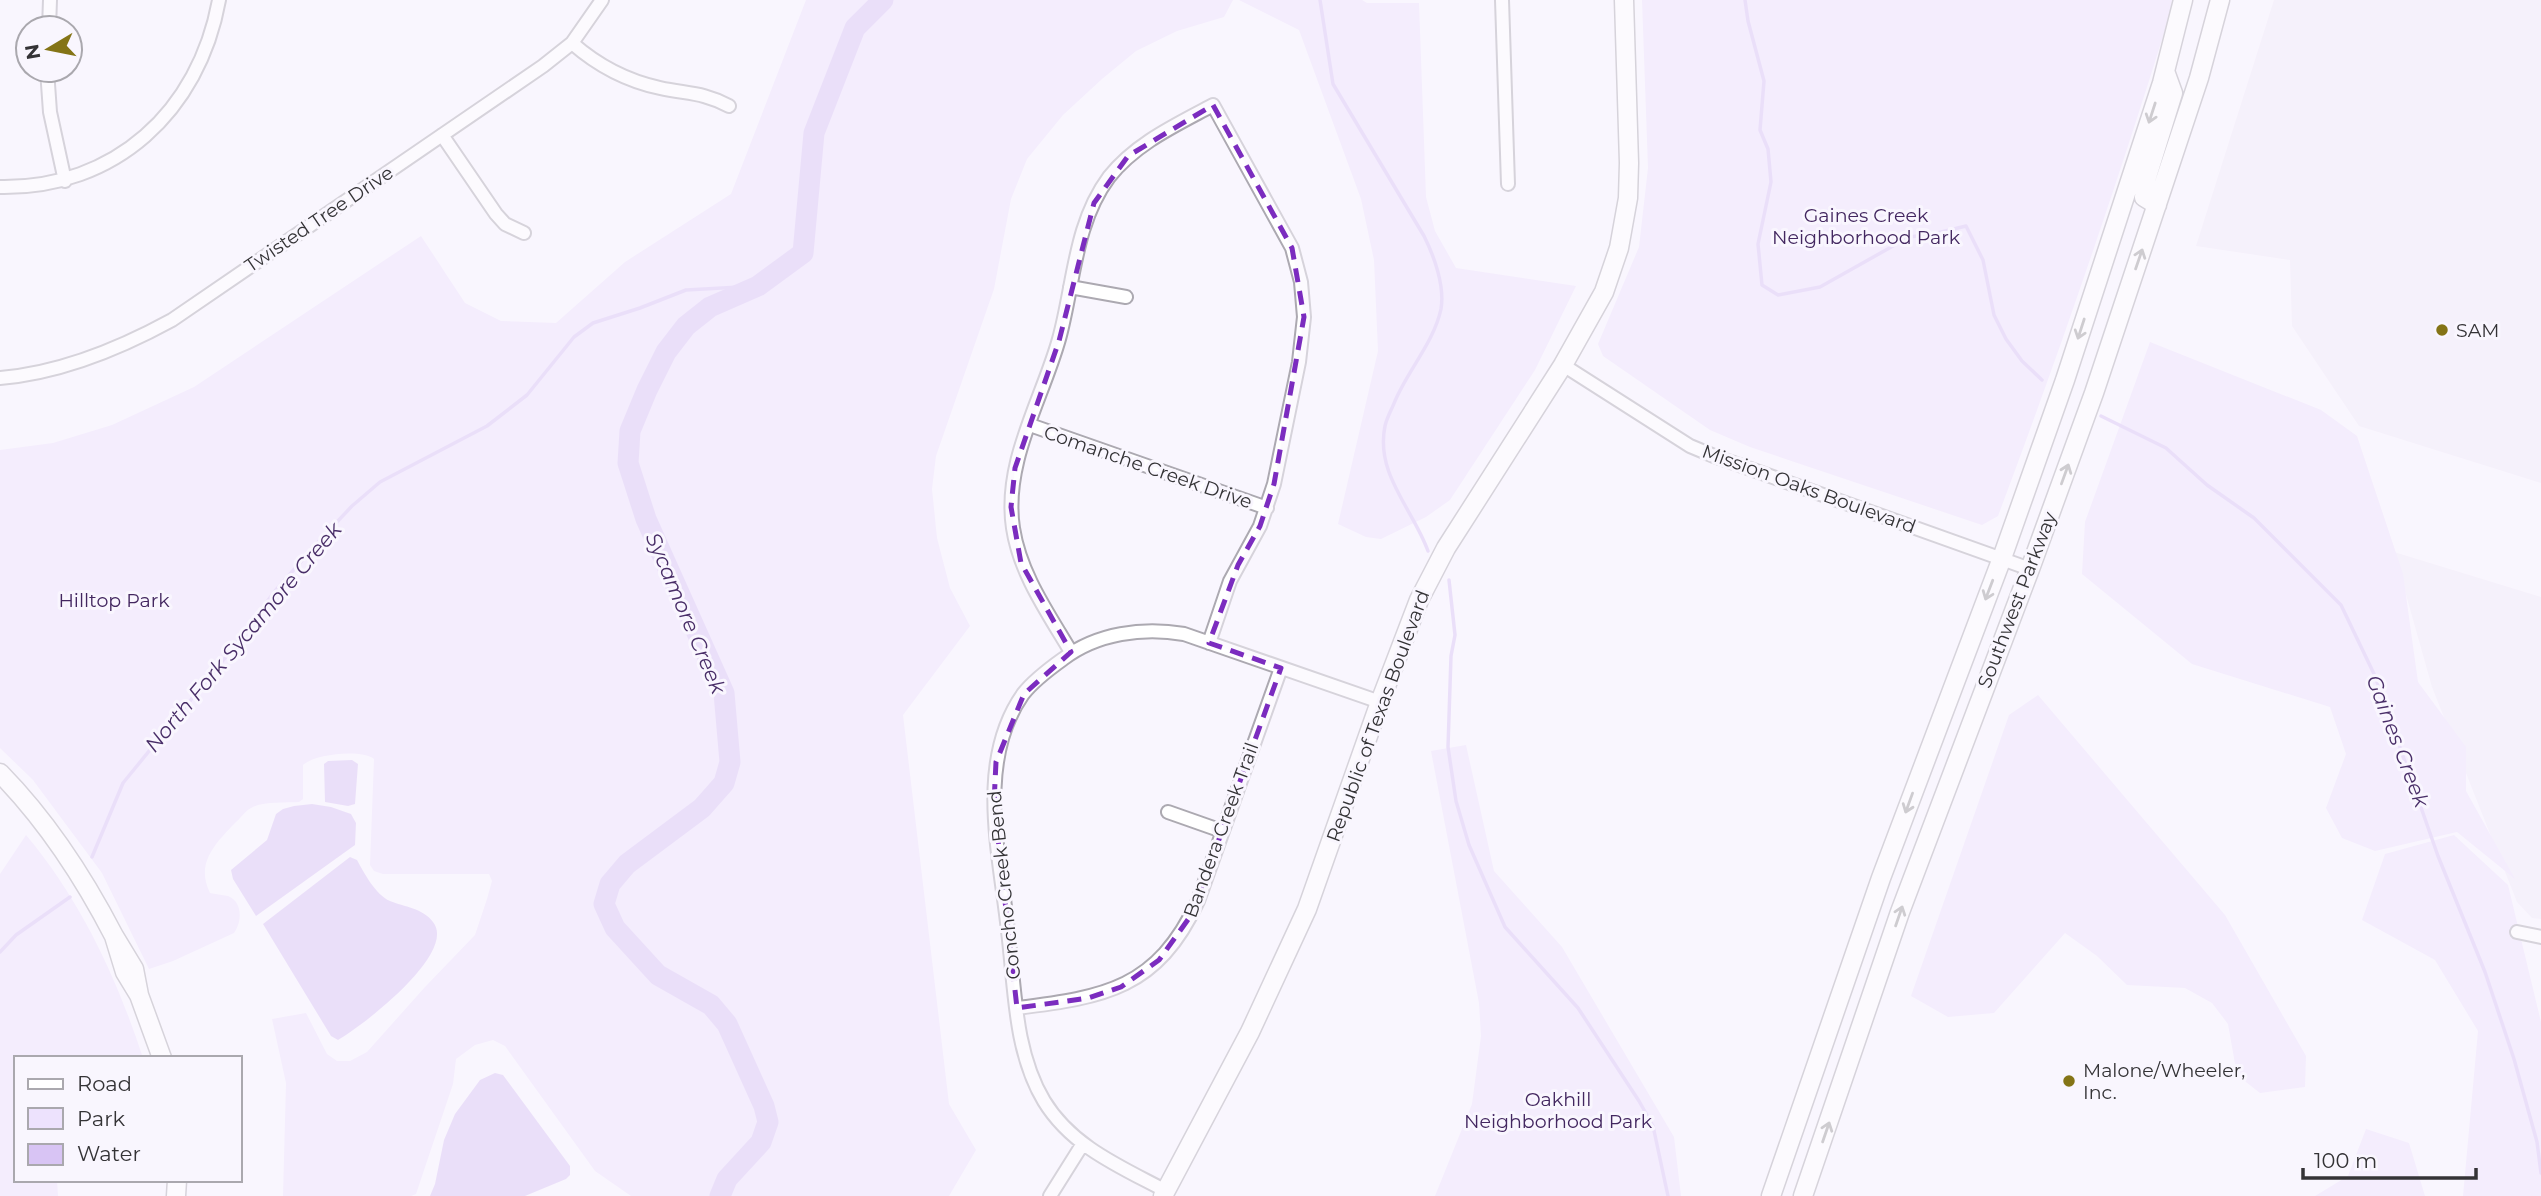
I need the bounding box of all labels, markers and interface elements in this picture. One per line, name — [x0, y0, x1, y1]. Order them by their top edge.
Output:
north arrow — [14, 14, 84, 84]
text: N — [20, 42, 45, 61]
one-way arrow — [2145, 102, 2158, 124]
street label: Twisted Tree Drive — [241, 161, 397, 277]
park label: Gaines Creek Neighborhood Park — [1772, 204, 1961, 249]
one-way arrow — [2134, 248, 2146, 270]
one-way arrow — [2074, 318, 2086, 340]
place label: SAM — [2456, 319, 2499, 342]
marker: SAM — [2434, 322, 2450, 338]
street label: Comanche Creek Drive — [1041, 420, 1255, 514]
street label: Mission Oaks Boulevard — [1699, 440, 1919, 538]
one-way arrow — [2059, 463, 2072, 485]
street label: Southwest Parkway — [1973, 508, 2061, 691]
water label: North Fork Sycamore Creek — [139, 516, 347, 757]
water label: Sycamore Creek — [641, 529, 732, 699]
one-way arrow — [1982, 579, 1995, 601]
street label: Republic of Texas Boulevard — [1322, 587, 1434, 845]
park label: Hilltop Park — [58, 589, 170, 612]
water label: Gaines Creek — [2361, 671, 2435, 812]
street label: Bandera Creek Trail — [1179, 739, 1263, 921]
street label: Concho Creek Bend — [983, 789, 1025, 981]
one-way arrow — [1902, 791, 1914, 813]
one-way arrow — [1894, 906, 1906, 928]
legend — [14, 1056, 242, 1182]
place label: Malone/Wheeler, Inc. — [2083, 1059, 2245, 1104]
text: Road — [77, 1071, 132, 1096]
marker: Malone/Wheeler, Inc. — [2061, 1073, 2077, 1089]
park label: Oakhill Neighborhood Park — [1464, 1088, 1653, 1133]
text: Park — [77, 1106, 125, 1131]
one-way arrow — [1821, 1121, 1833, 1143]
scale bar — [2303, 1136, 2476, 1180]
text: Water — [77, 1141, 141, 1166]
text: 100 m — [2314, 1148, 2377, 1173]

